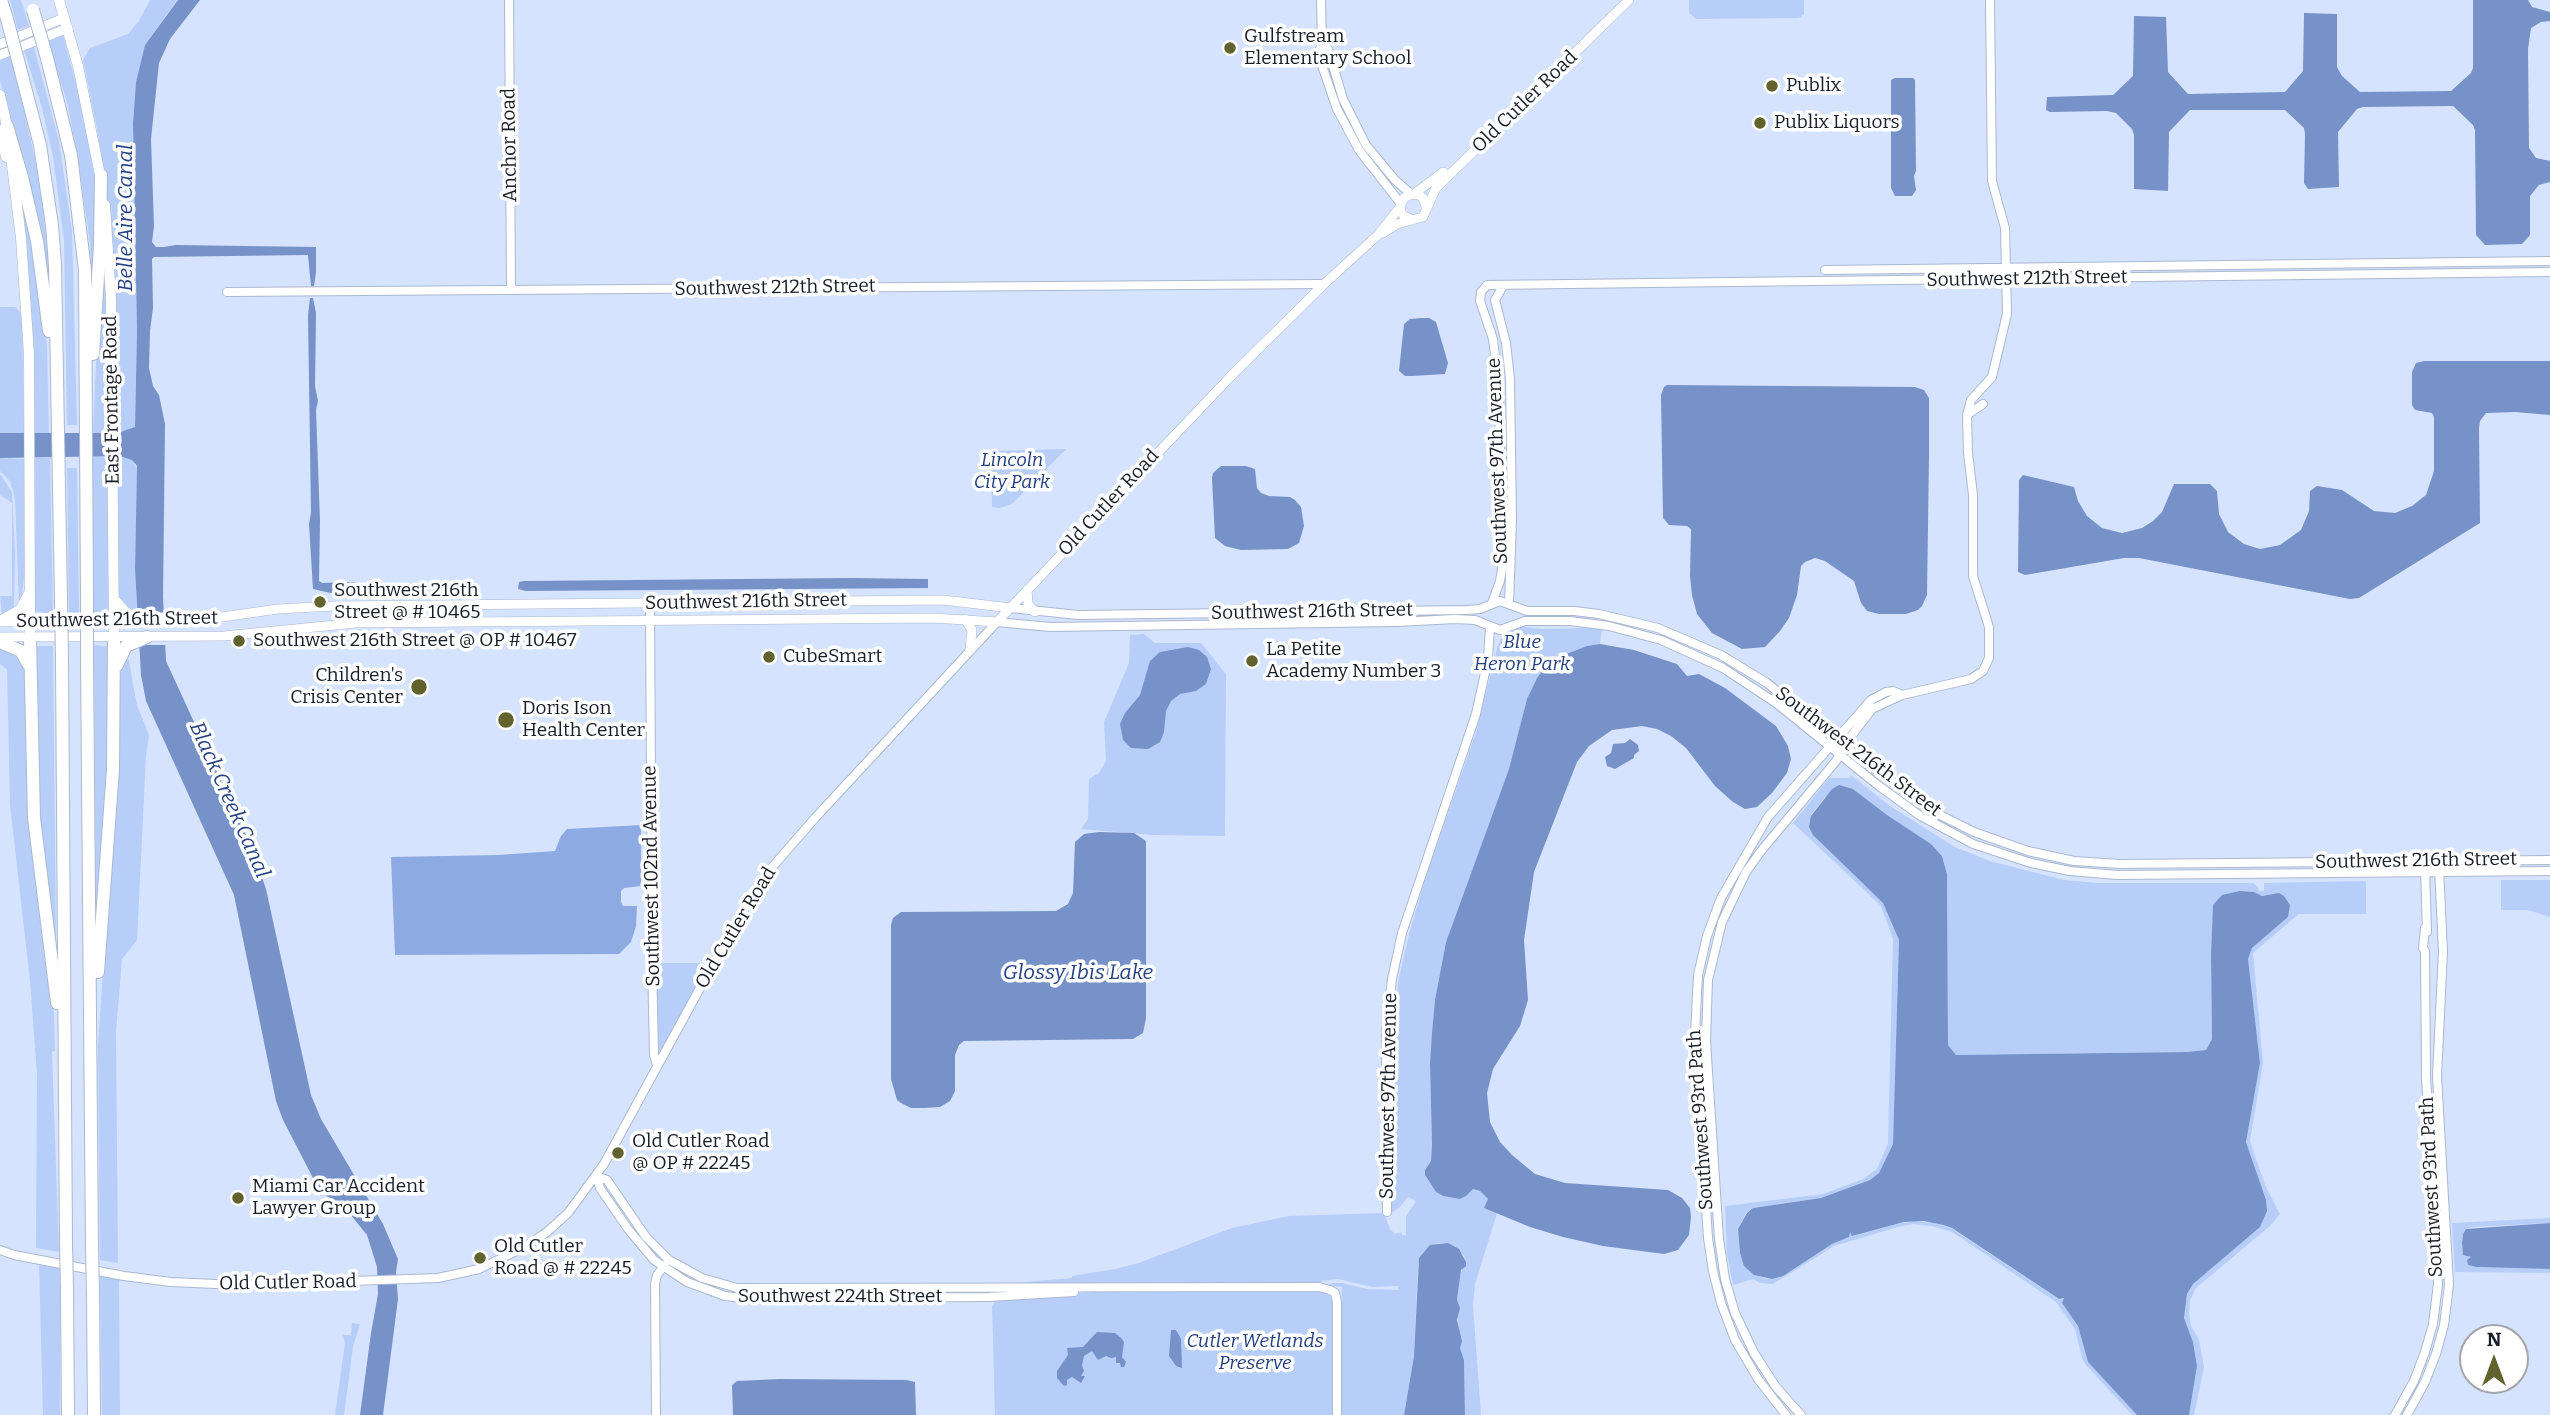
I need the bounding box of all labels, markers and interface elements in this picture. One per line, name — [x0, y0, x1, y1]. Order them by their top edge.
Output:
place label: Gulfstream Elementary School — [1244, 26, 1411, 70]
marker: Gulfstream Elementary School — [1222, 40, 1238, 56]
street label: Old Cutler Road — [1468, 46, 1582, 158]
place label: Publix — [1786, 75, 1841, 97]
marker: Publix — [1764, 78, 1780, 94]
street label: Anchor Road — [498, 88, 522, 202]
place label: Publix Liquors — [1774, 112, 1900, 134]
marker: Publix Liquors — [1752, 115, 1768, 131]
water label: Belle Aire Canal — [113, 144, 139, 292]
street label: Southwest 212th Street — [1926, 266, 2128, 292]
street label: Southwest 212th Street — [674, 275, 876, 301]
street label: East Frontage Road — [99, 315, 125, 485]
street label: Southwest 97th Avenue — [1483, 357, 1513, 565]
street label: Old Cutler Road — [1054, 445, 1164, 561]
park label: Lincoln City Park — [974, 450, 1050, 494]
place label: Southwest 216th Street @ # 10465 — [334, 580, 480, 624]
street label: Southwest 216th Street — [645, 589, 847, 615]
marker: Southwest 216th Street @ # 10465 — [312, 594, 328, 610]
street label: Southwest 216th Street — [1211, 599, 1413, 625]
street label: Southwest 216th Street — [16, 607, 218, 633]
place label: Southwest 216th Street @ OP # 10467 — [253, 630, 576, 652]
park label: Blue Heron Park — [1474, 632, 1570, 676]
marker: Southwest 216th Street @ OP # 10467 — [231, 633, 247, 649]
place label: La Petite Academy Number 3 — [1266, 639, 1441, 683]
place label: CubeSmart — [783, 646, 882, 668]
marker: CubeSmart — [761, 649, 777, 665]
marker: La Petite Academy Number 3 — [1244, 653, 1260, 669]
place label: Children's Crisis Center — [290, 665, 403, 709]
marker: Children's Crisis Center — [409, 677, 429, 697]
street label: Southwest 216th Street — [1770, 682, 1946, 822]
place label: Doris Ison Health Center — [522, 698, 645, 742]
marker: Doris Ison Health Center — [496, 710, 516, 730]
water label: Black Creek Canal — [183, 718, 275, 882]
street label: Southwest 102nd Avenue — [639, 765, 665, 987]
street label: Southwest 216th Street — [2315, 848, 2517, 874]
street label: Old Cutler Road — [691, 863, 781, 993]
water label: Glossy Ibis Lake — [1003, 960, 1153, 986]
street label: Southwest 97th Avenue — [1376, 993, 1402, 1199]
street label: Southwest 93rd Path — [1683, 1029, 1719, 1211]
street label: Southwest 93rd Path — [2416, 1096, 2448, 1278]
place label: Old Cutler Road @ OP # 22245 — [632, 1131, 769, 1175]
marker: Old Cutler Road @ OP # 22245 — [610, 1145, 626, 1161]
place label: Miami Car Accident Lawyer Group — [252, 1176, 425, 1220]
marker: Miami Car Accident Lawyer Group — [230, 1190, 246, 1206]
place label: Old Cutler Road @ # 22245 — [494, 1236, 632, 1280]
marker: Old Cutler Road @ # 22245 — [472, 1250, 488, 1266]
street label: Old Cutler Road — [219, 1270, 357, 1296]
street label: Southwest 224th Street — [738, 1286, 942, 1308]
north arrow — [2459, 1324, 2529, 1394]
text: N — [2487, 1328, 2501, 1351]
park label: Cutler Wetlands Preserve — [1186, 1331, 1324, 1375]

